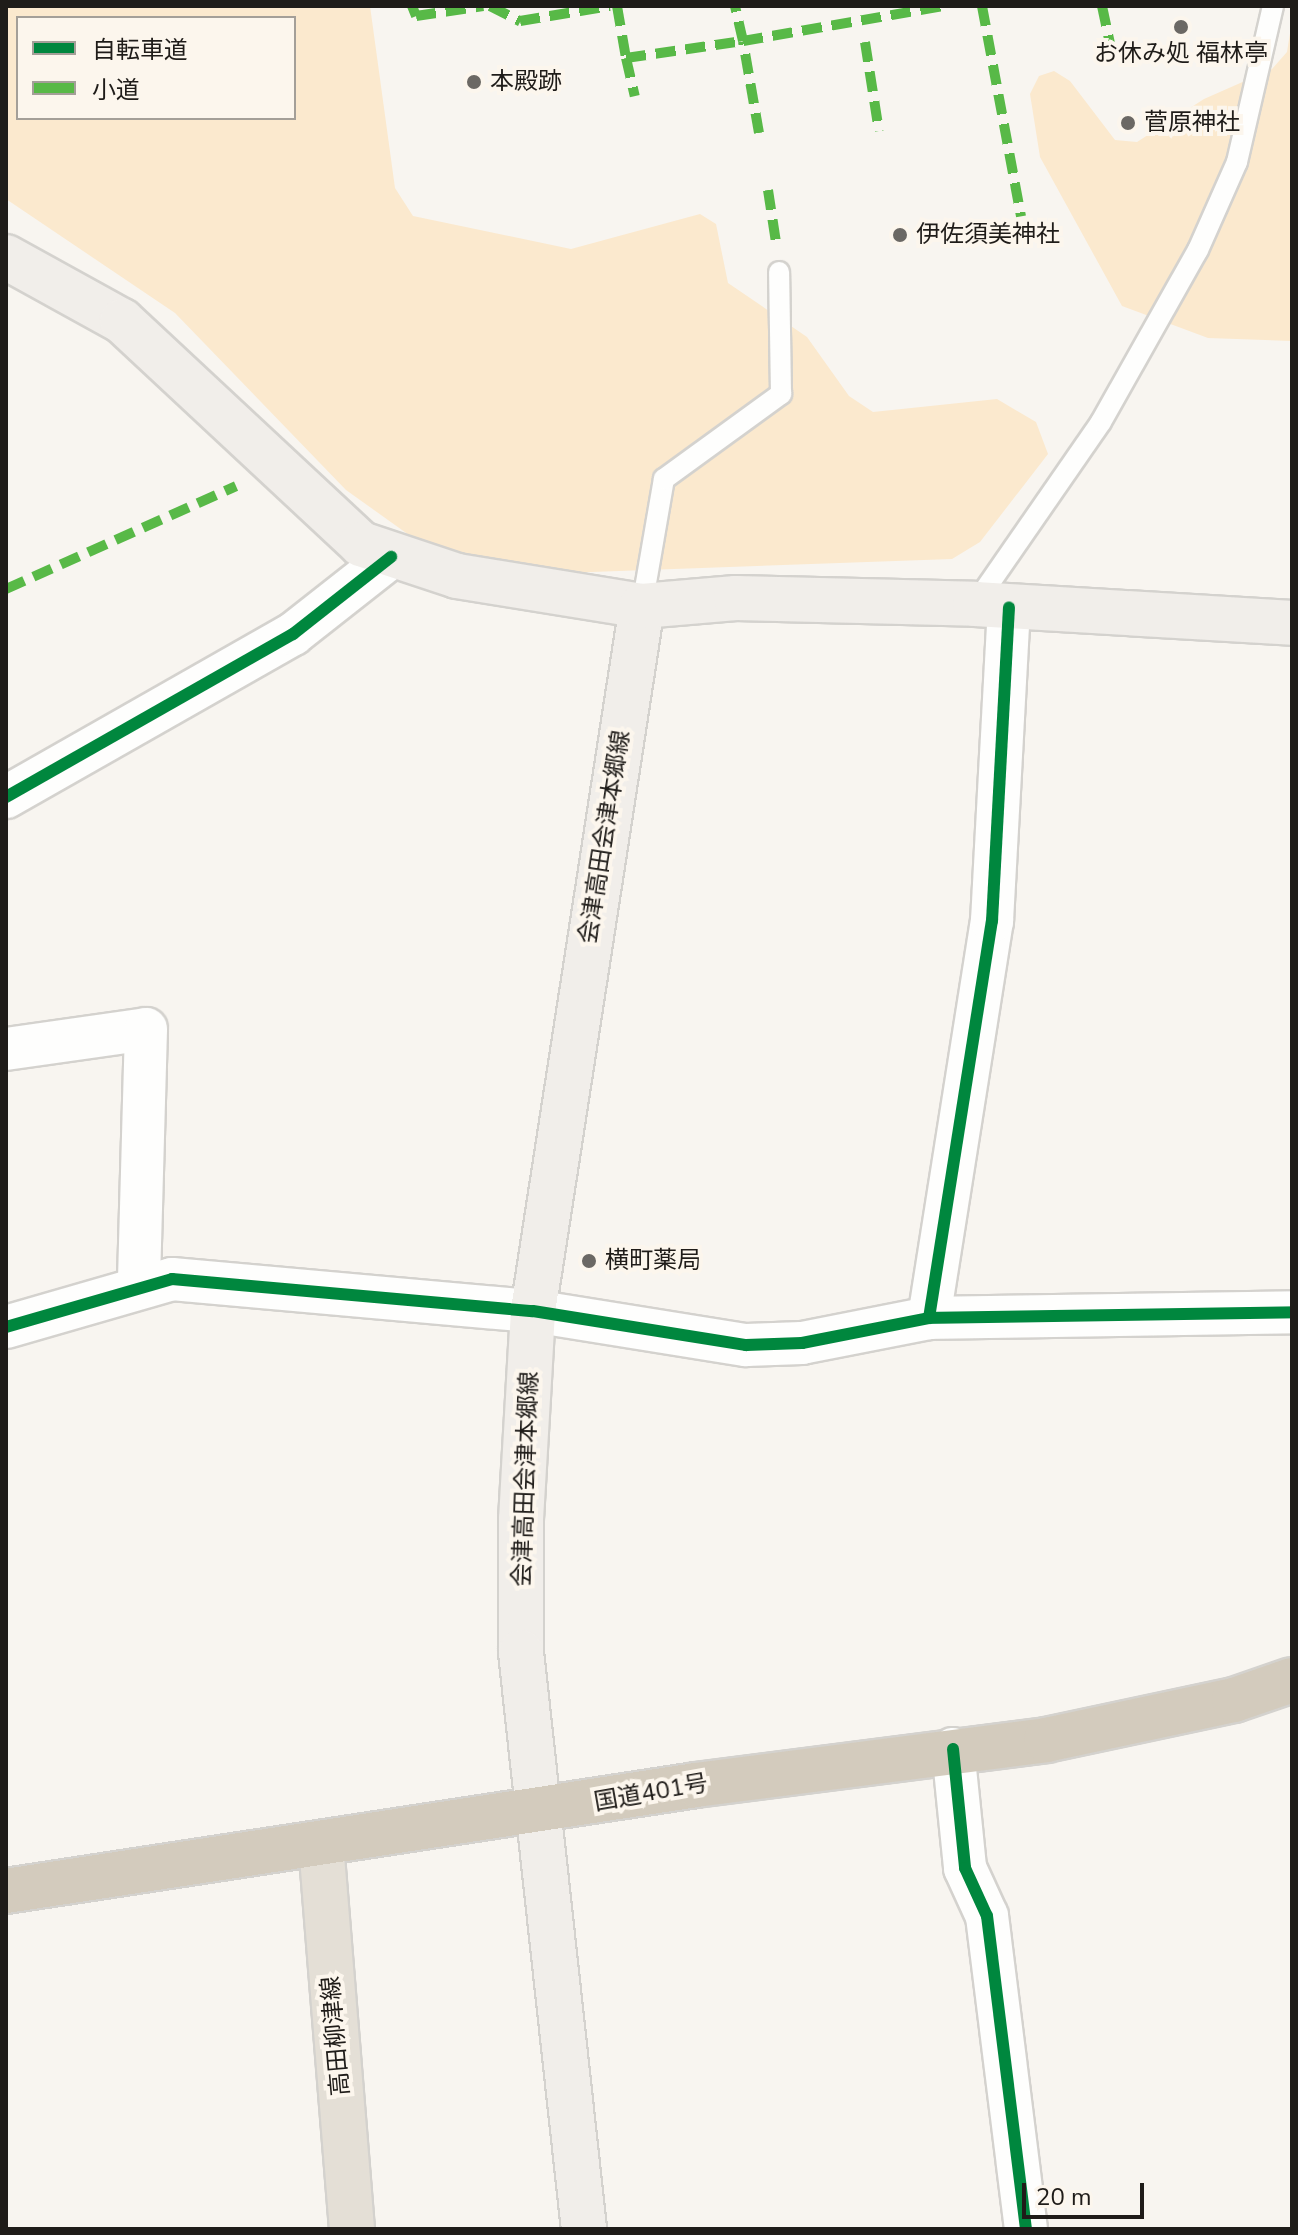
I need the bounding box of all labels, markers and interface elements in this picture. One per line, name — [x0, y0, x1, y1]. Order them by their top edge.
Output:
legend — [16, 16, 296, 120]
marker: お休み処 福林亭 — [1172, 18, 1190, 36]
text: 自転車道 — [92, 34, 188, 66]
place label: お休み処 福林亭 — [1094, 40, 1268, 68]
place label: 本殿跡 — [490, 68, 562, 96]
marker: 本殿跡 — [465, 73, 483, 91]
text: 小道 — [92, 74, 140, 106]
place label: 菅原神社 — [1144, 109, 1240, 137]
marker: 菅原神社 — [1119, 114, 1137, 132]
place label: 伊佐須美神社 — [916, 221, 1060, 249]
marker: 伊佐須美神社 — [891, 226, 909, 244]
street label: 会津高田会津本郷線 — [574, 728, 636, 946]
place label: 横町薬局 — [605, 1247, 701, 1275]
marker: 横町薬局 — [580, 1252, 598, 1270]
street label: 会津高田会津本郷線 — [508, 1371, 544, 1587]
street label: 国道401号 — [592, 1769, 710, 1817]
street label: 高田柳津線 — [316, 1975, 356, 2097]
scale bar — [1026, 2167, 1148, 2217]
text: 20 m — [1036, 2181, 1092, 2213]

